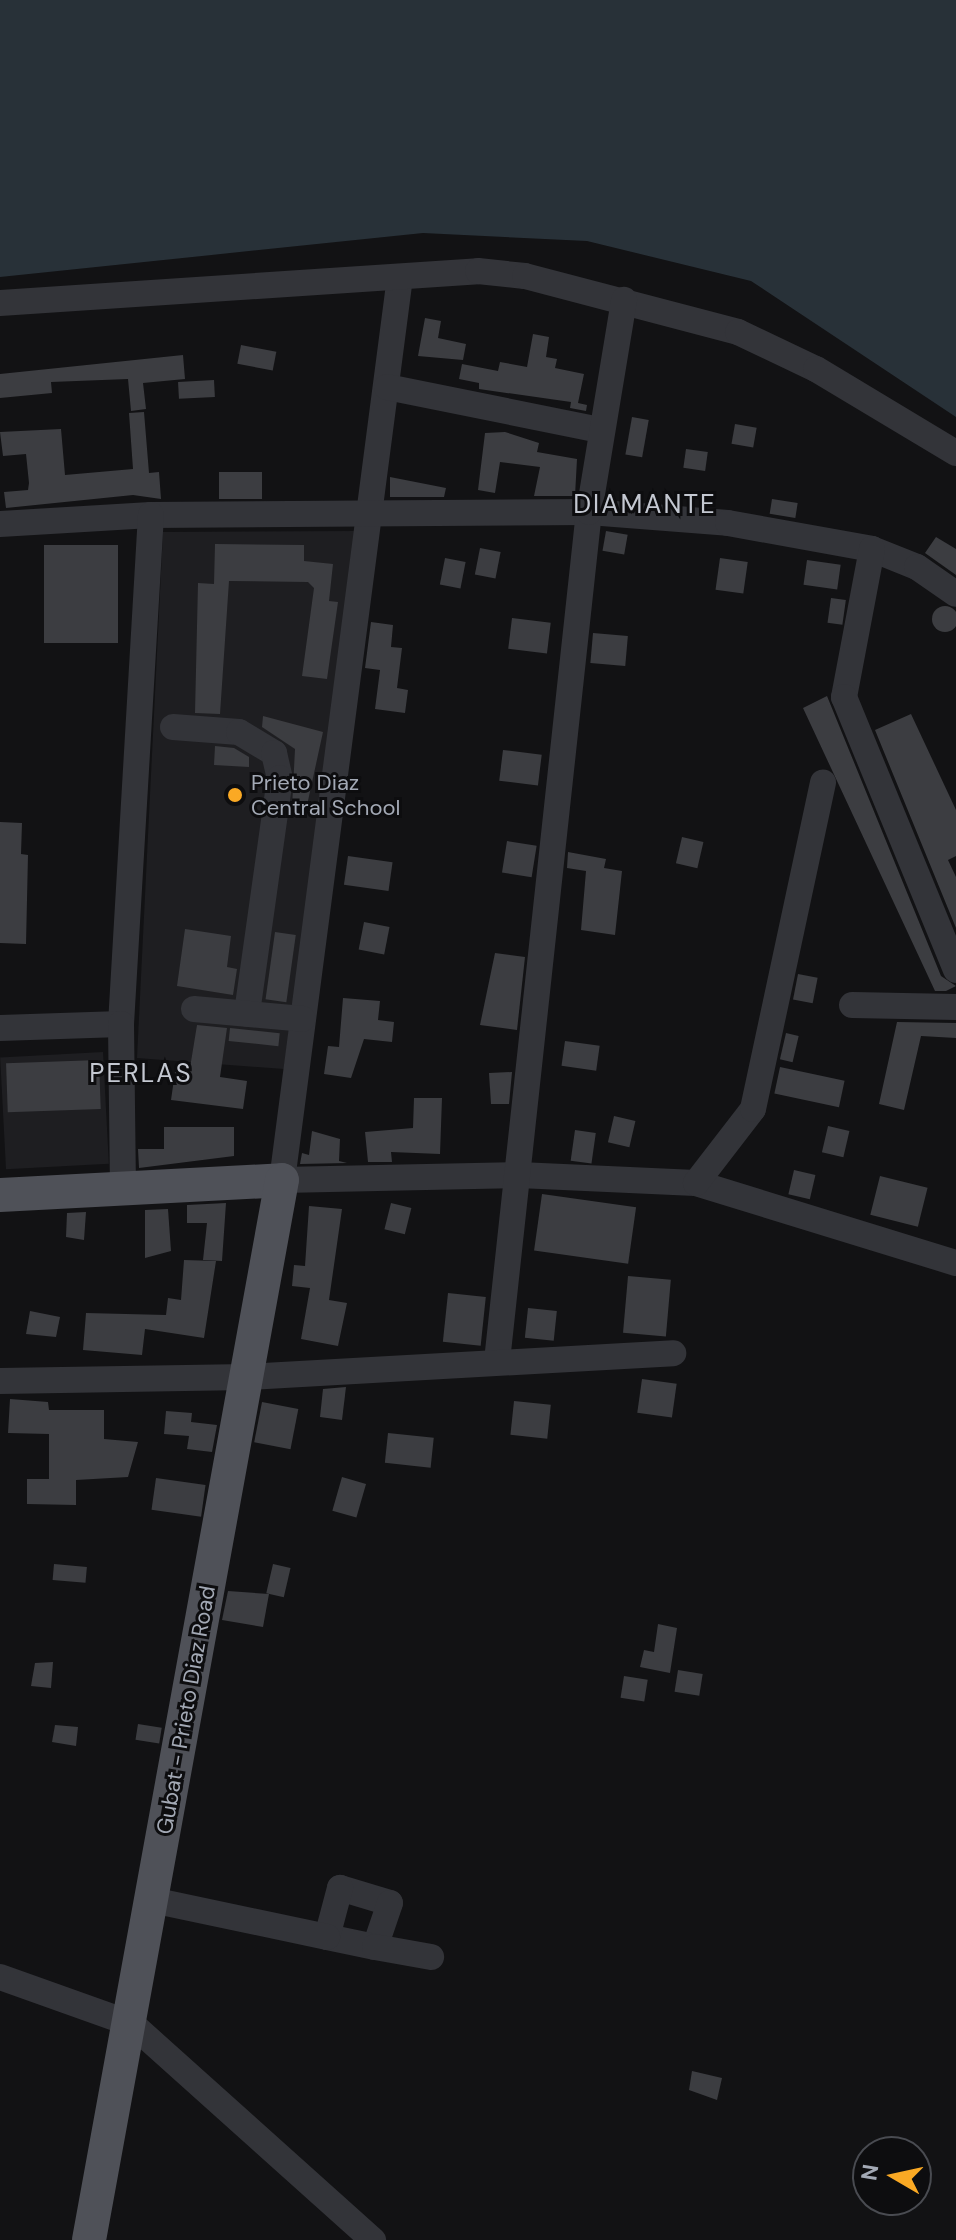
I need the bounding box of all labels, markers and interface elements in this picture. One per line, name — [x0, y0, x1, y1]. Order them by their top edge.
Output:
district label: DIAMANTE — [573, 489, 717, 521]
place label: Prieto Diaz Central School — [251, 769, 400, 820]
marker: Prieto Diaz Central School — [226, 786, 244, 804]
district label: PERLAS — [89, 1058, 193, 1090]
street label: Gubat - Prieto Diaz Road — [151, 1584, 221, 1836]
north arrow — [852, 2136, 932, 2216]
text: N — [854, 2162, 885, 2183]

